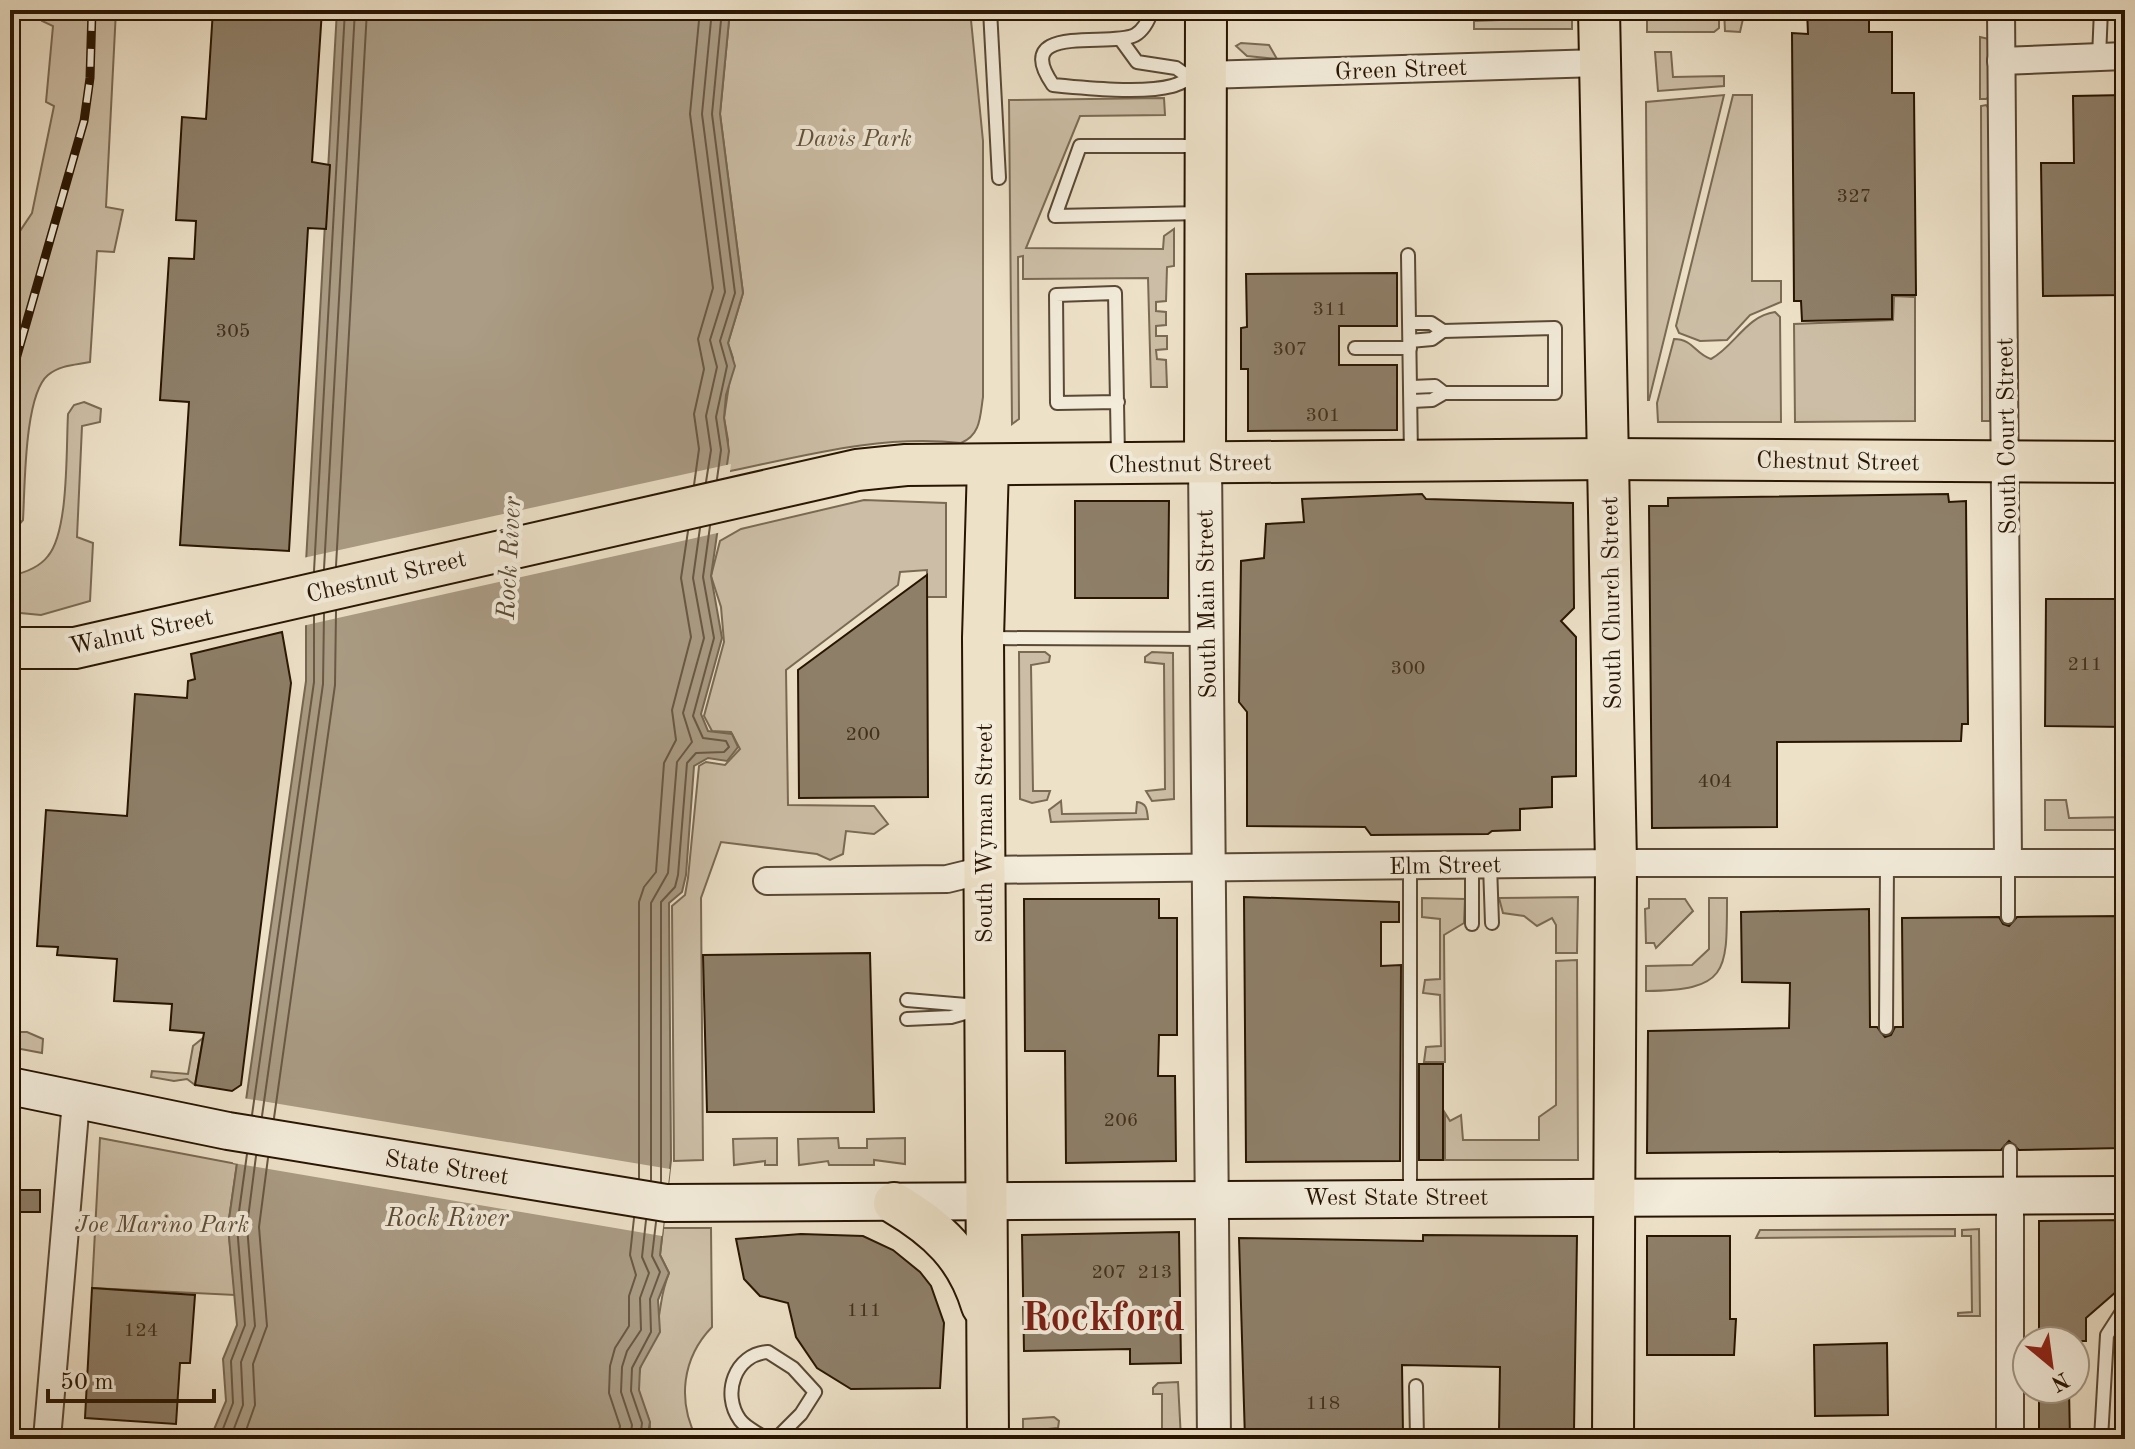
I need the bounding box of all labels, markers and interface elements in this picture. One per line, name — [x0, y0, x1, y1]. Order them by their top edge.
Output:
street label: Green Street — [1334, 57, 1468, 85]
park label: Davis Park — [795, 128, 912, 152]
house number: 327 — [1837, 187, 1871, 207]
house number: 311 — [1313, 300, 1347, 320]
house number: 305 — [216, 322, 250, 342]
street label: South Court Street — [1994, 337, 2022, 535]
house number: 307 — [1273, 340, 1307, 360]
house number: 301 — [1306, 406, 1340, 426]
street label: Chestnut Street — [1756, 450, 1920, 476]
street label: Chestnut Street — [1108, 452, 1272, 478]
water label: Rock River — [494, 495, 526, 621]
street label: South Church Street — [1599, 496, 1627, 710]
street label: South Main Street — [1194, 509, 1222, 699]
street label: Chestnut Street — [304, 548, 469, 608]
street label: Walnut Street — [67, 606, 216, 660]
house number: 211 — [2068, 655, 2102, 675]
house number: 300 — [1391, 659, 1425, 679]
street label: South Wyman Street — [974, 723, 998, 943]
house number: 200 — [846, 725, 880, 745]
house number: 404 — [1698, 772, 1732, 792]
street label: Elm Street — [1389, 854, 1501, 880]
house number: 206 — [1104, 1111, 1138, 1131]
street label: State Street — [383, 1147, 510, 1191]
street label: West State Street — [1304, 1187, 1488, 1211]
water label: Rock River — [384, 1206, 509, 1232]
park label: Joe Marino Park — [75, 1214, 249, 1238]
house number: 207 — [1092, 1263, 1126, 1283]
house number: 213 — [1138, 1263, 1172, 1283]
district label: Rockford — [1021, 1300, 1185, 1340]
house number: 111 — [847, 1301, 881, 1321]
house number: 124 — [124, 1321, 158, 1341]
north arrow — [2011, 1325, 2091, 1405]
scale bar — [48, 1353, 214, 1403]
text: N — [2047, 1367, 2072, 1395]
text: 50 m — [60, 1371, 114, 1395]
house number: 118 — [1306, 1394, 1340, 1414]

